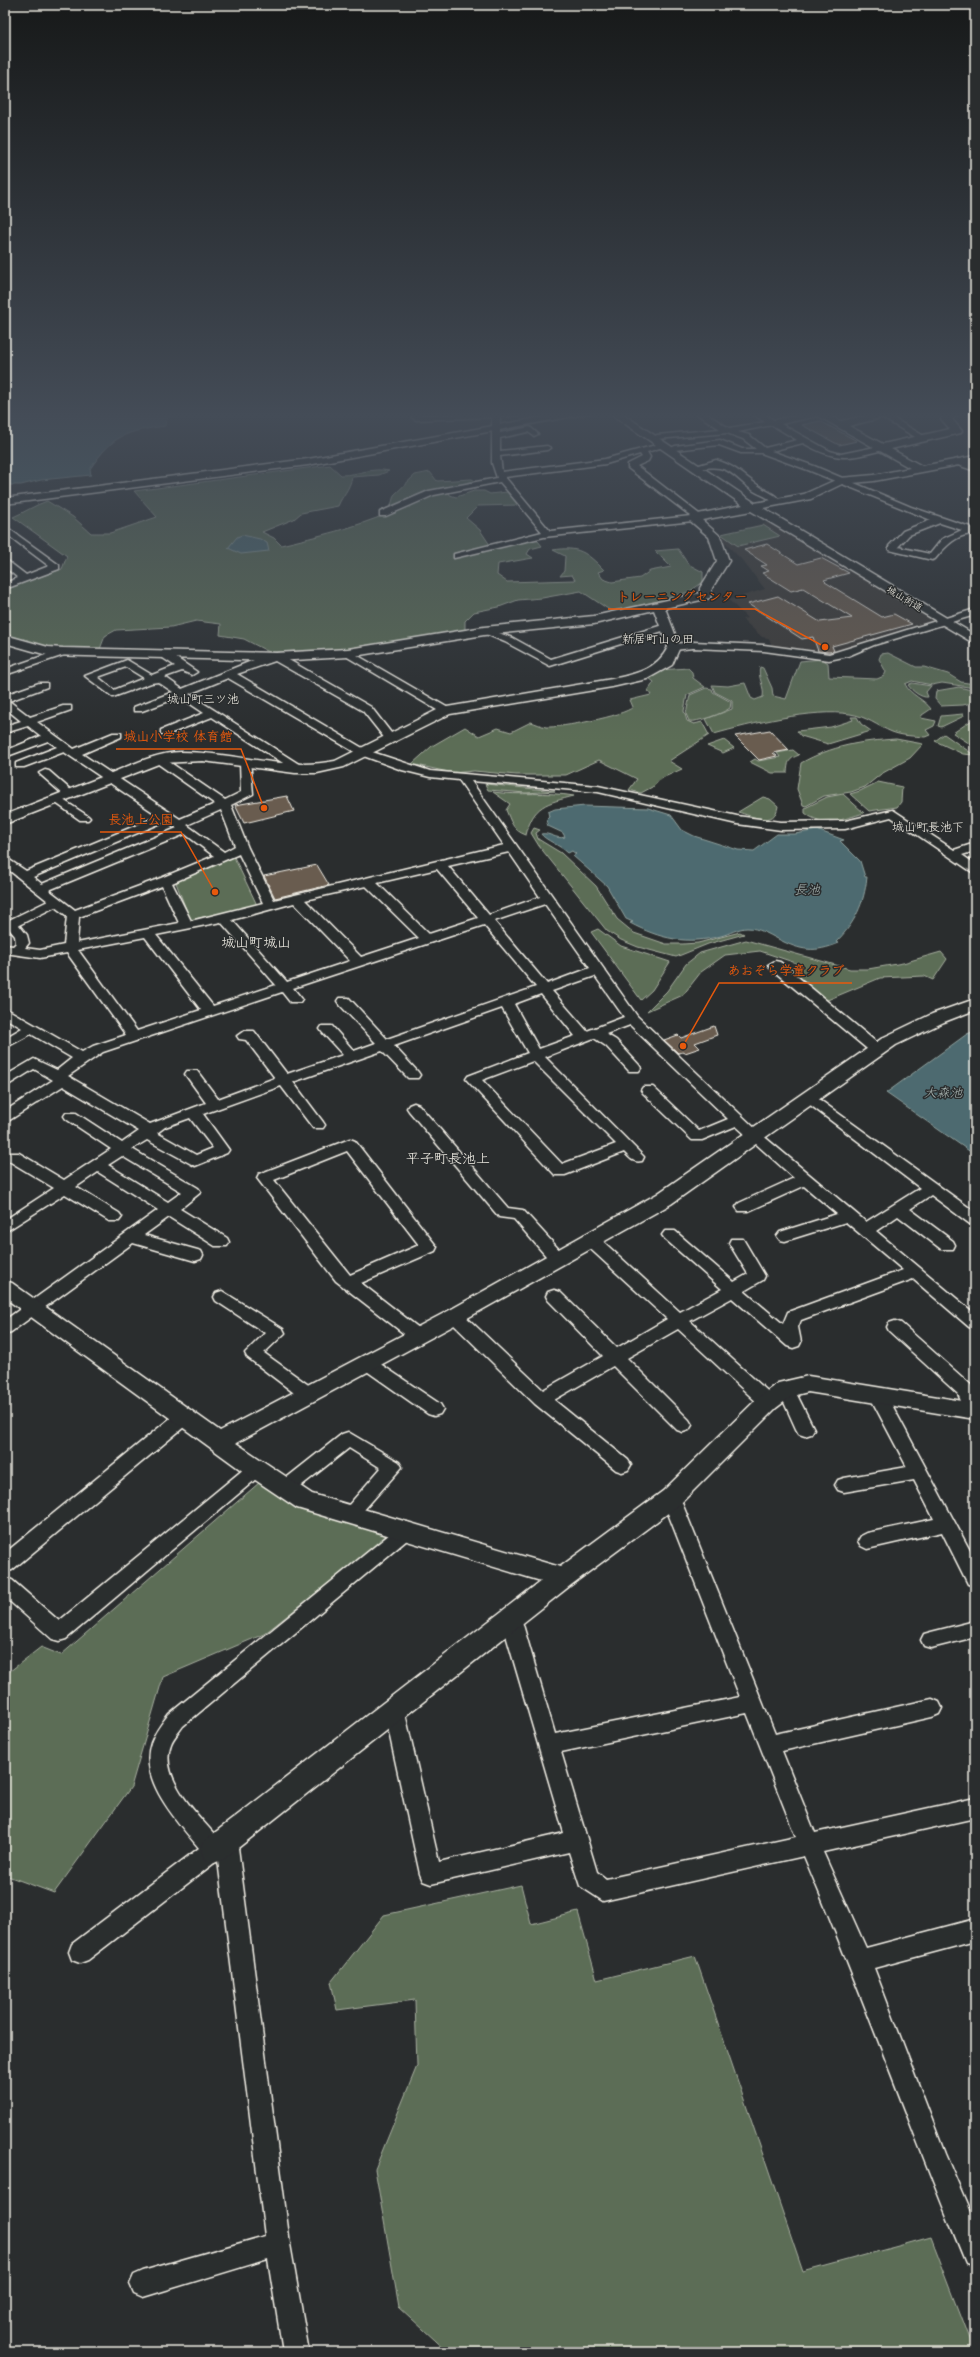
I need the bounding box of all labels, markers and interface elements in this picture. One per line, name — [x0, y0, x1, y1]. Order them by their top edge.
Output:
street label: 城山街道 — [884, 583, 925, 615]
callout: トレーニングセンター — [608, 584, 755, 609]
text: トレーニングセンター — [617, 588, 747, 606]
district label: 新居町山の田 — [622, 631, 694, 648]
district label: 城山町三ツ池 — [167, 691, 239, 708]
callout: 城山小学校 体育館 — [116, 724, 241, 749]
text: 城山小学校 体育館 — [123, 728, 233, 746]
callout: 長池上公園 — [100, 807, 181, 832]
text: 長池上公園 — [108, 811, 174, 829]
district label: 城山町長池下 — [892, 819, 964, 836]
water label: 長池 — [794, 881, 821, 899]
district label: 城山町城山 — [221, 933, 291, 953]
callout: あおぞら学童クラブ — [719, 958, 852, 983]
text: あおぞら学童クラブ — [727, 962, 845, 980]
water label: 大森池 — [923, 1084, 963, 1102]
district label: 平子町長池上 — [406, 1149, 490, 1169]

